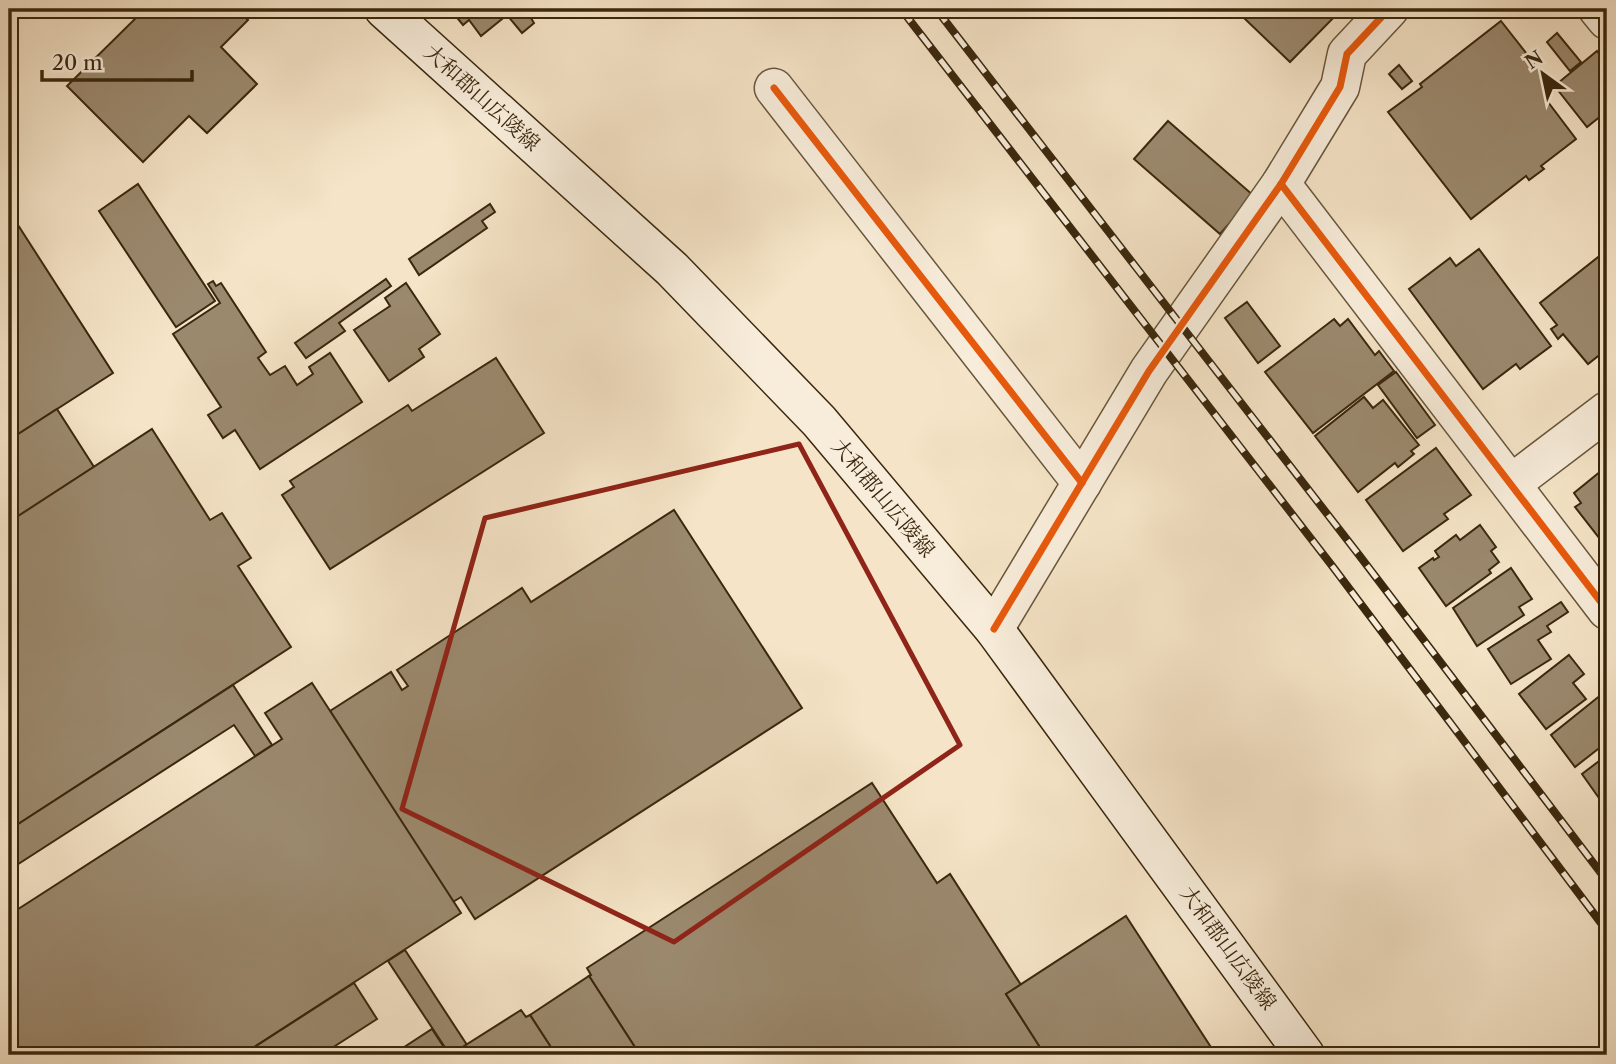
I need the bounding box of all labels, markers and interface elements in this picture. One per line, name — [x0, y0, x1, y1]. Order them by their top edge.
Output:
scale bar — [42, 38, 192, 82]
north arrow — [1508, 38, 1578, 108]
street label: 大和郡山広陵線 — [419, 39, 545, 156]
text: N — [1521, 46, 1547, 74]
text: 20 m — [52, 50, 103, 75]
street label: 大和郡山広陵線 — [827, 433, 940, 562]
street label: 大和郡山広陵線 — [1175, 881, 1282, 1015]

